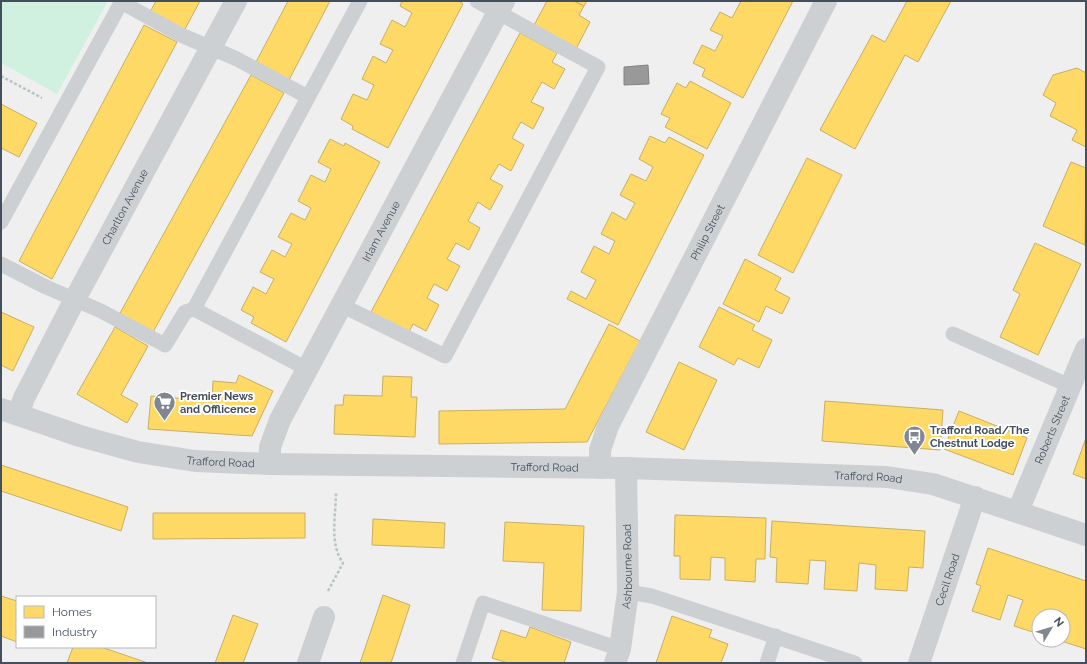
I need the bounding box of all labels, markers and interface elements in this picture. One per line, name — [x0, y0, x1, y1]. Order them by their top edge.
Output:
street label: Charlton Avenue — [99, 166, 151, 247]
street label: Irlam Avenue — [360, 198, 403, 264]
street label: Philip Street — [688, 202, 728, 263]
supermarket icon: Premier News and Offlicence — [152, 389, 178, 422]
place label: Premier News and Offlicence — [180, 390, 256, 416]
street label: Roberts Street — [1032, 394, 1073, 466]
bus stop icon: Trafford Road/The Chestnut Lodge — [902, 423, 928, 456]
place label: Trafford Road/The Chestnut Lodge — [930, 424, 1030, 450]
street label: Trafford Road — [186, 454, 255, 470]
street label: Trafford Road — [510, 461, 579, 474]
street label: Trafford Road — [834, 469, 903, 486]
street label: Ashbourne Road — [620, 524, 635, 610]
street label: Cecil Road — [933, 552, 962, 608]
legend — [16, 596, 156, 648]
text: Homes — [52, 605, 92, 619]
north arrow — [1031, 608, 1071, 648]
text: N — [1051, 615, 1066, 629]
text: Industry — [52, 625, 98, 639]

